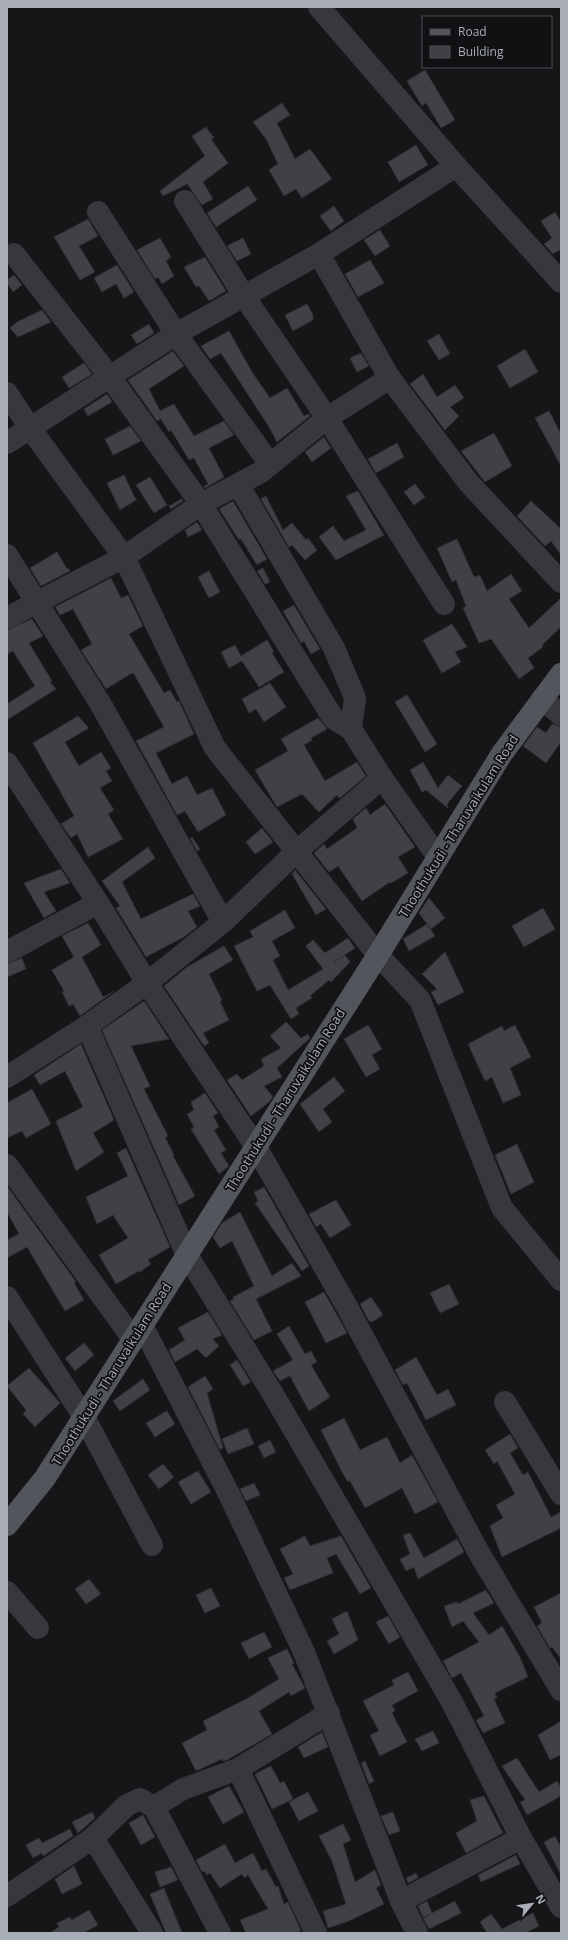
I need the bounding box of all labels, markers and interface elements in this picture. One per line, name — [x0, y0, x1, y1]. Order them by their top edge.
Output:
legend — [422, 16, 552, 68]
text: Road — [458, 23, 487, 40]
text: Building — [458, 43, 504, 60]
street label: Thoothukudi - Tharuvaikulam Road — [394, 731, 522, 921]
street label: Thoothukudi - Tharuvaikulam Road — [221, 1005, 349, 1195]
street label: Thoothukudi - Tharuvaikulam Road — [47, 1279, 175, 1469]
north arrow — [512, 1884, 552, 1924]
text: N — [532, 1891, 550, 1906]

